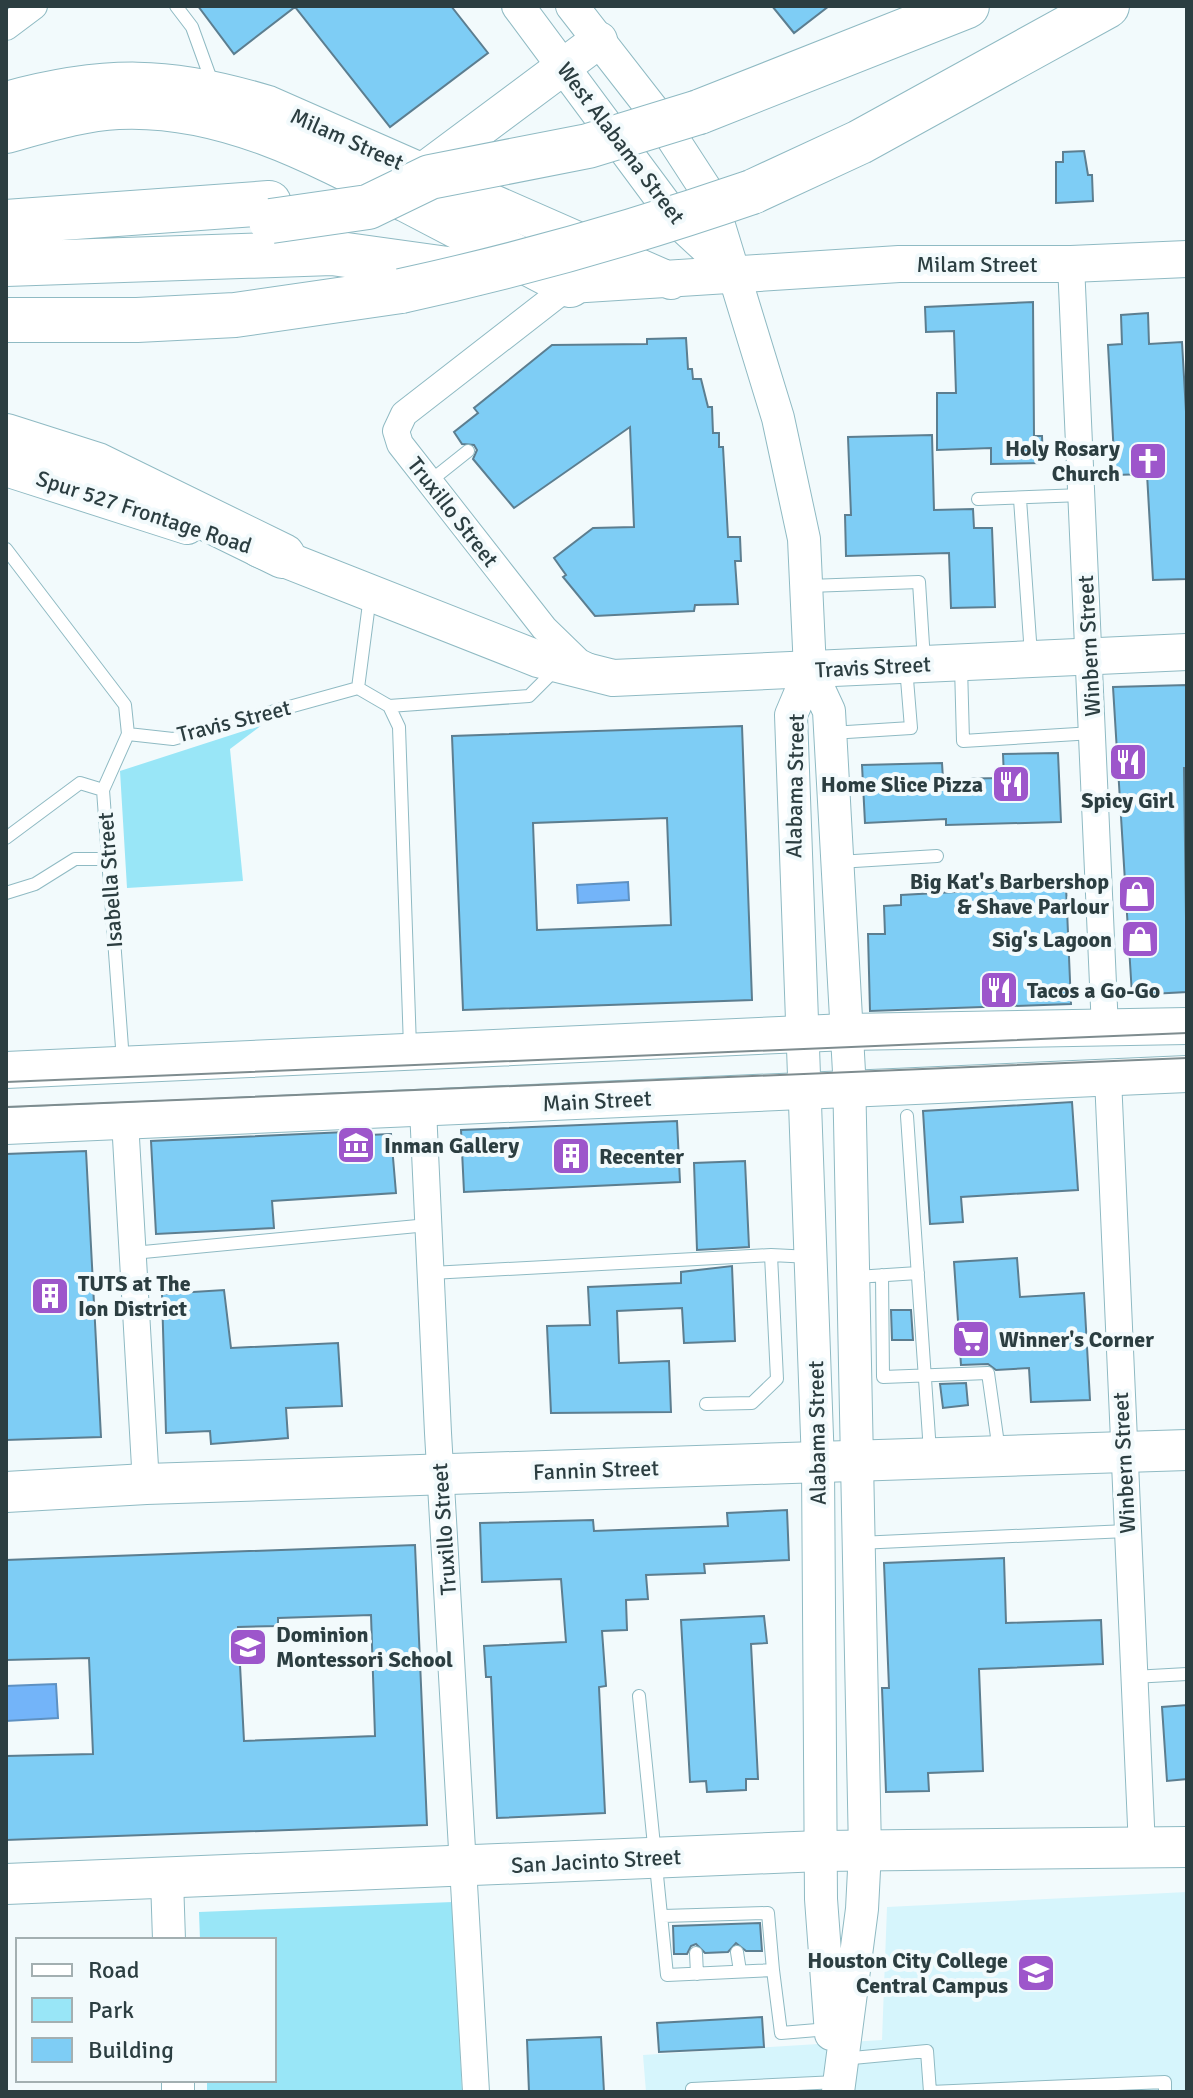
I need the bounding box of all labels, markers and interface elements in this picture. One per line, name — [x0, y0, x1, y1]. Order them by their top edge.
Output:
street label: West Alabama Street — [551, 57, 691, 229]
street label: Milam Street — [286, 102, 408, 176]
street label: Milam Street — [916, 251, 1038, 278]
place label: Holy Rosary Church — [1005, 435, 1120, 487]
church icon: Holy Rosary Church — [1127, 440, 1169, 482]
street label: Truxillo Street — [402, 452, 504, 573]
street label: Spur 527 Frontage Road — [33, 464, 255, 560]
street label: Winbern Street — [1072, 574, 1106, 717]
street label: Travis Street — [814, 650, 932, 684]
street label: Travis Street — [174, 694, 294, 748]
street label: Alabama Street — [780, 713, 810, 858]
restaurant icon: Spicy Girl — [1107, 741, 1149, 783]
restaurant icon: Home Slice Pizza — [990, 763, 1032, 805]
place label: Home Slice Pizza — [821, 771, 983, 798]
place label: Spicy Girl — [1081, 787, 1175, 814]
street label: Isabella Street — [92, 811, 128, 949]
place label: Big Kat's Barbershop & Shave Parlour — [910, 868, 1109, 920]
shop icon: Big Kat's Barbershop & Shave Parlour — [1116, 873, 1158, 915]
shop icon: Sig's Lagoon — [1119, 918, 1161, 960]
place label: Sig's Lagoon — [992, 926, 1112, 953]
restaurant icon: Tacos a Go-Go — [978, 969, 1020, 1011]
place label: Tacos a Go-Go — [1027, 977, 1160, 1004]
street label: Main Street — [542, 1085, 652, 1117]
museum icon: Inman Gallery — [335, 1124, 377, 1166]
place label: Inman Gallery — [384, 1132, 519, 1159]
building icon: Recenter — [550, 1135, 592, 1177]
place label: Recenter — [599, 1143, 684, 1170]
place label: TUTS at The Ion District — [78, 1270, 191, 1322]
building icon: TUTS at The Ion District — [29, 1275, 71, 1317]
supermarket icon: Winner's Corner — [950, 1318, 992, 1360]
place label: Winner's Corner — [999, 1326, 1154, 1353]
street label: Alabama Street — [802, 1360, 832, 1505]
street label: Winbern Street — [1107, 1391, 1141, 1534]
street label: Fannin Street — [533, 1454, 660, 1486]
street label: Truxillo Street — [426, 1462, 462, 1596]
place label: Dominion Montessori School — [276, 1621, 453, 1673]
school or university icon: Dominion Montessori School — [227, 1626, 269, 1668]
street label: San Jacinto Street — [510, 1843, 682, 1879]
legend — [16, 1938, 276, 2082]
place label: Houston City College Central Campus — [807, 1947, 1008, 1999]
school or university icon: Houston City College Central Campus — [1015, 1952, 1057, 1994]
text: Road — [88, 1955, 139, 1985]
text: Park — [88, 1995, 134, 2025]
text: Building — [88, 2035, 174, 2065]

